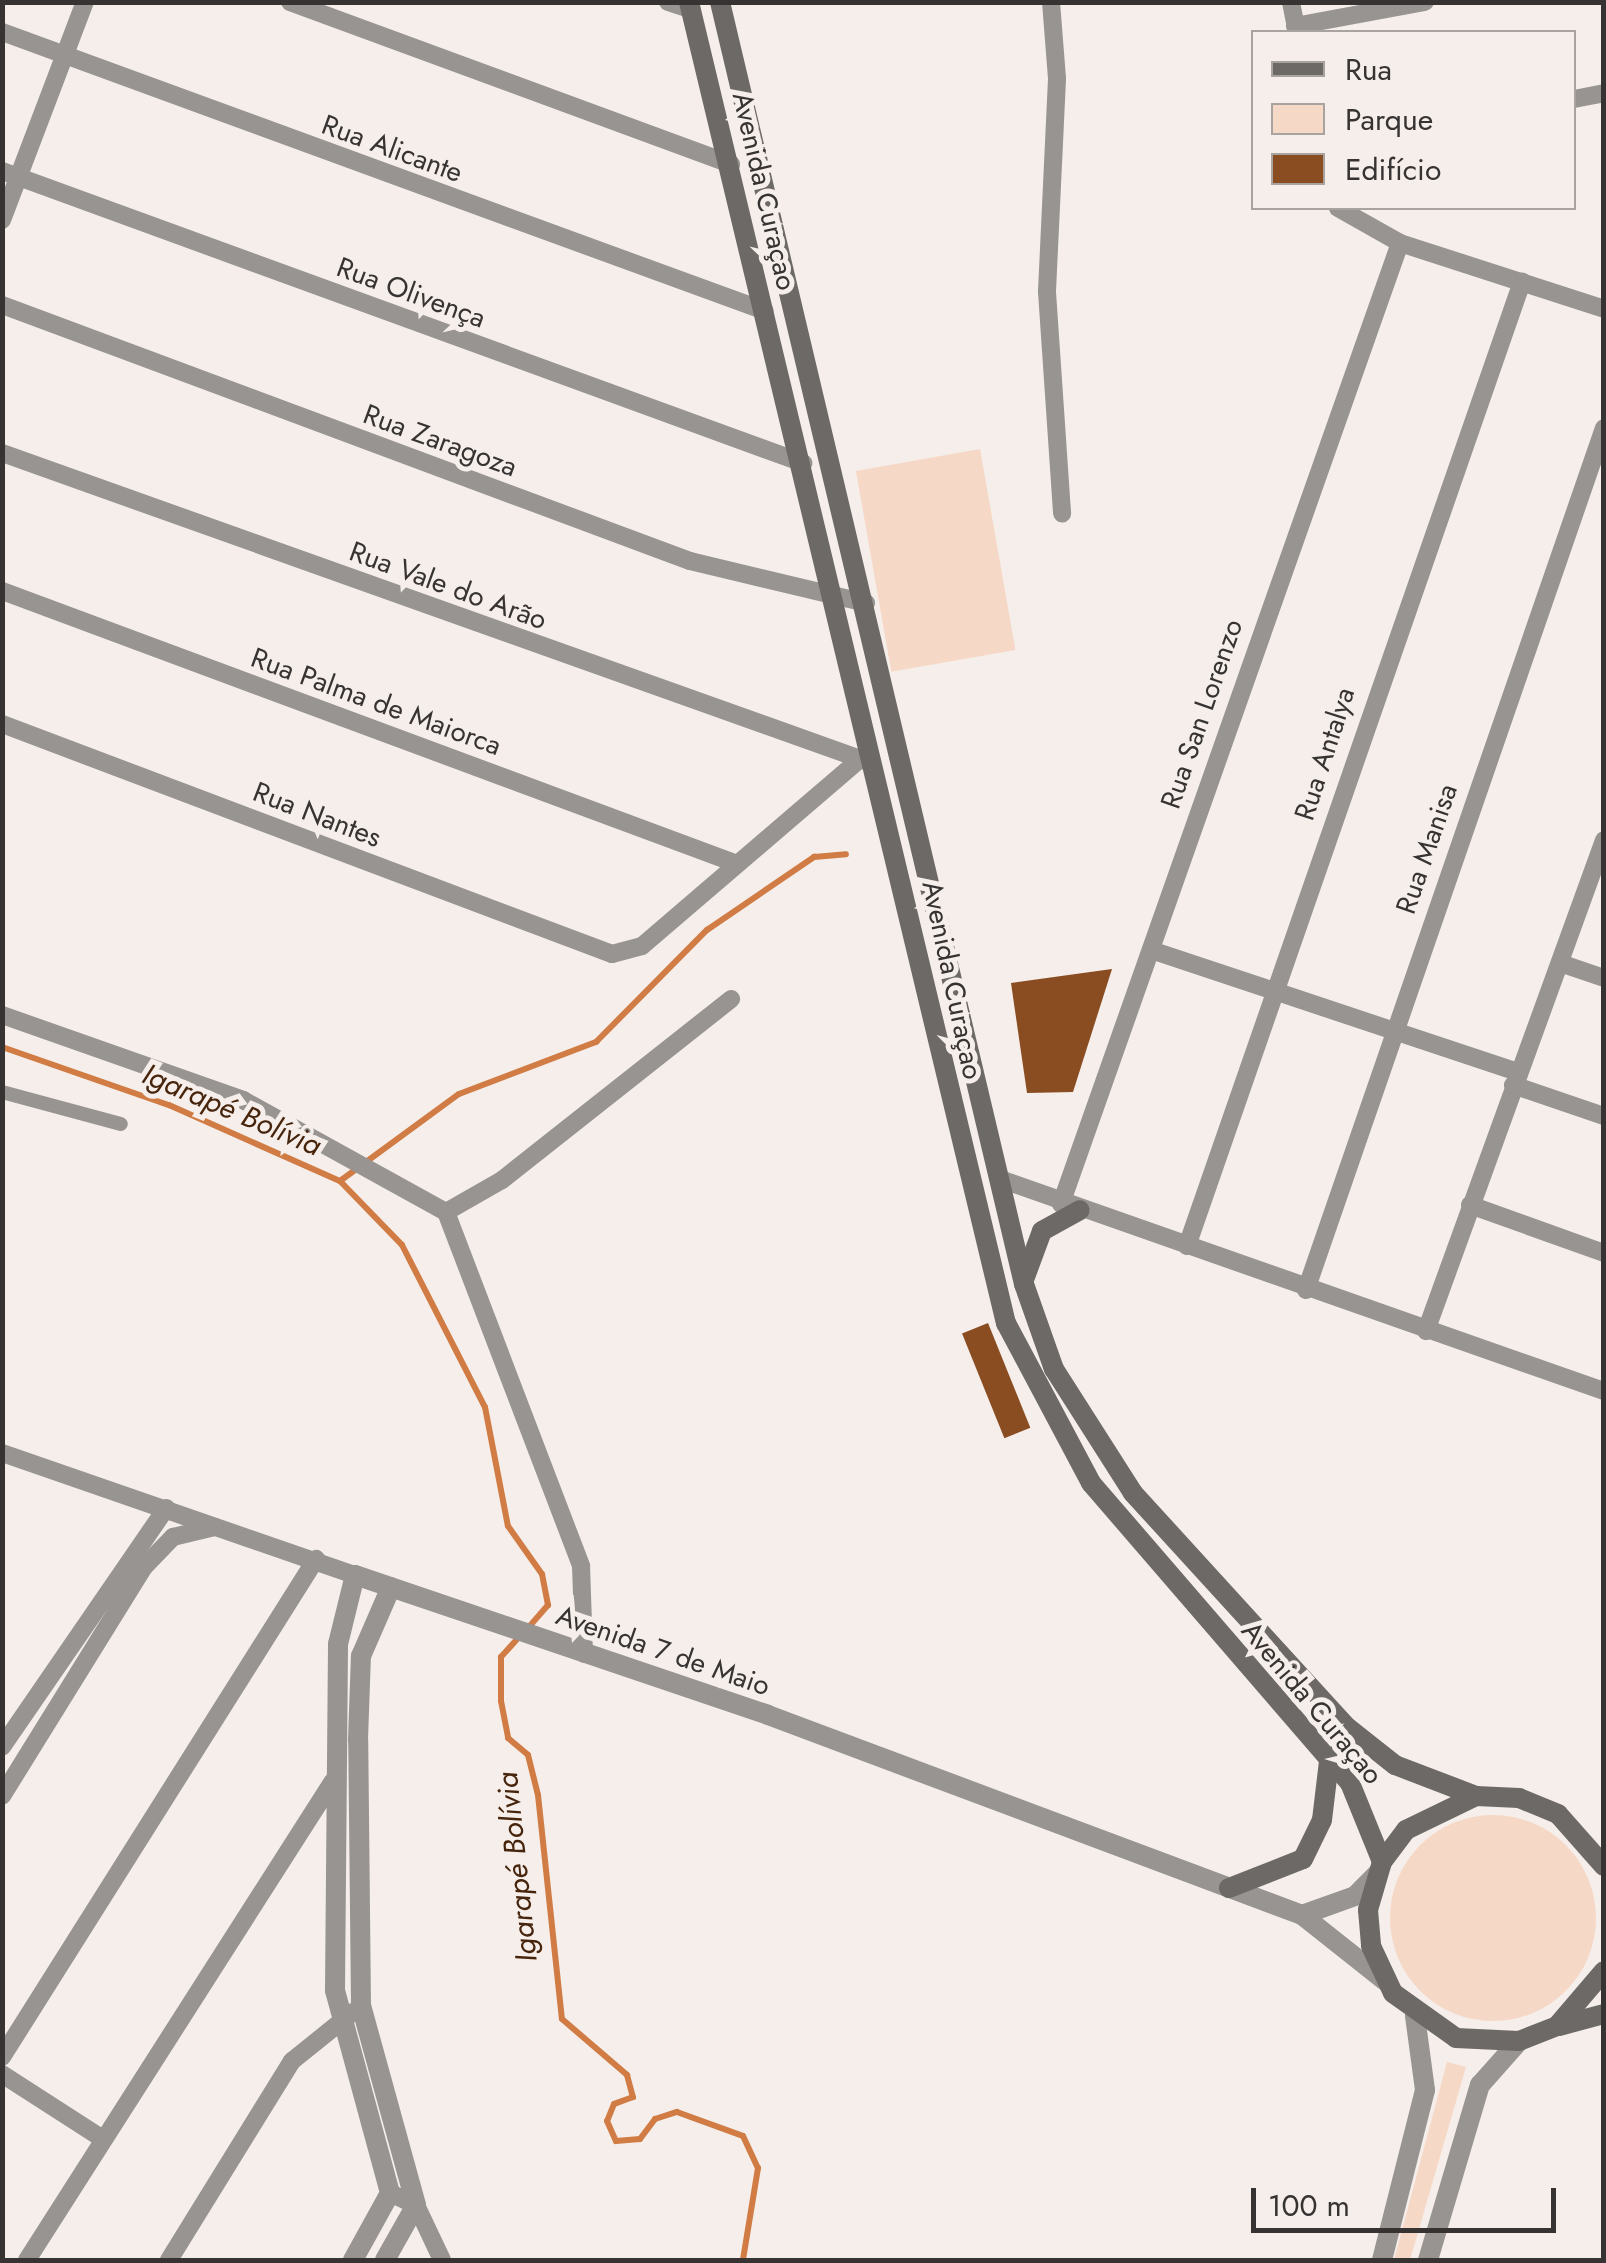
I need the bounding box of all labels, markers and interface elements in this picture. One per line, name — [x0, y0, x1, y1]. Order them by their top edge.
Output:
legend — [1251, 30, 1576, 210]
text: Rua — [1345, 48, 1392, 91]
street label: Avenida Curaçao — [725, 89, 803, 293]
text: Parque — [1345, 98, 1433, 141]
street label: Rua Alicante — [317, 108, 467, 190]
text: Edifício — [1345, 148, 1441, 191]
street label: Rua Olivença — [332, 251, 490, 335]
street label: Rua Zaragoza — [359, 398, 521, 484]
street label: Rua Vale do Arão — [345, 535, 551, 637]
street label: Rua San Lorenzo — [1154, 615, 1250, 813]
street label: Rua Palma de Maiorca — [246, 641, 506, 763]
street label: Rua Antalya — [1288, 683, 1362, 825]
street label: Rua Nantes — [248, 775, 386, 855]
street label: Rua Manisa — [1389, 780, 1465, 918]
street label: Avenida Curaçao — [915, 878, 989, 1082]
water label: Igarapé Bolívia — [137, 1056, 327, 1164]
street label: Avenida 7 de Maio — [552, 1599, 774, 1703]
street label: Avenida Curaçao — [1234, 1615, 1390, 1791]
water label: Igarapé Bolívia — [489, 1770, 545, 1964]
scale bar — [1256, 2168, 1561, 2230]
text: 100 m — [1268, 2184, 1350, 2227]

